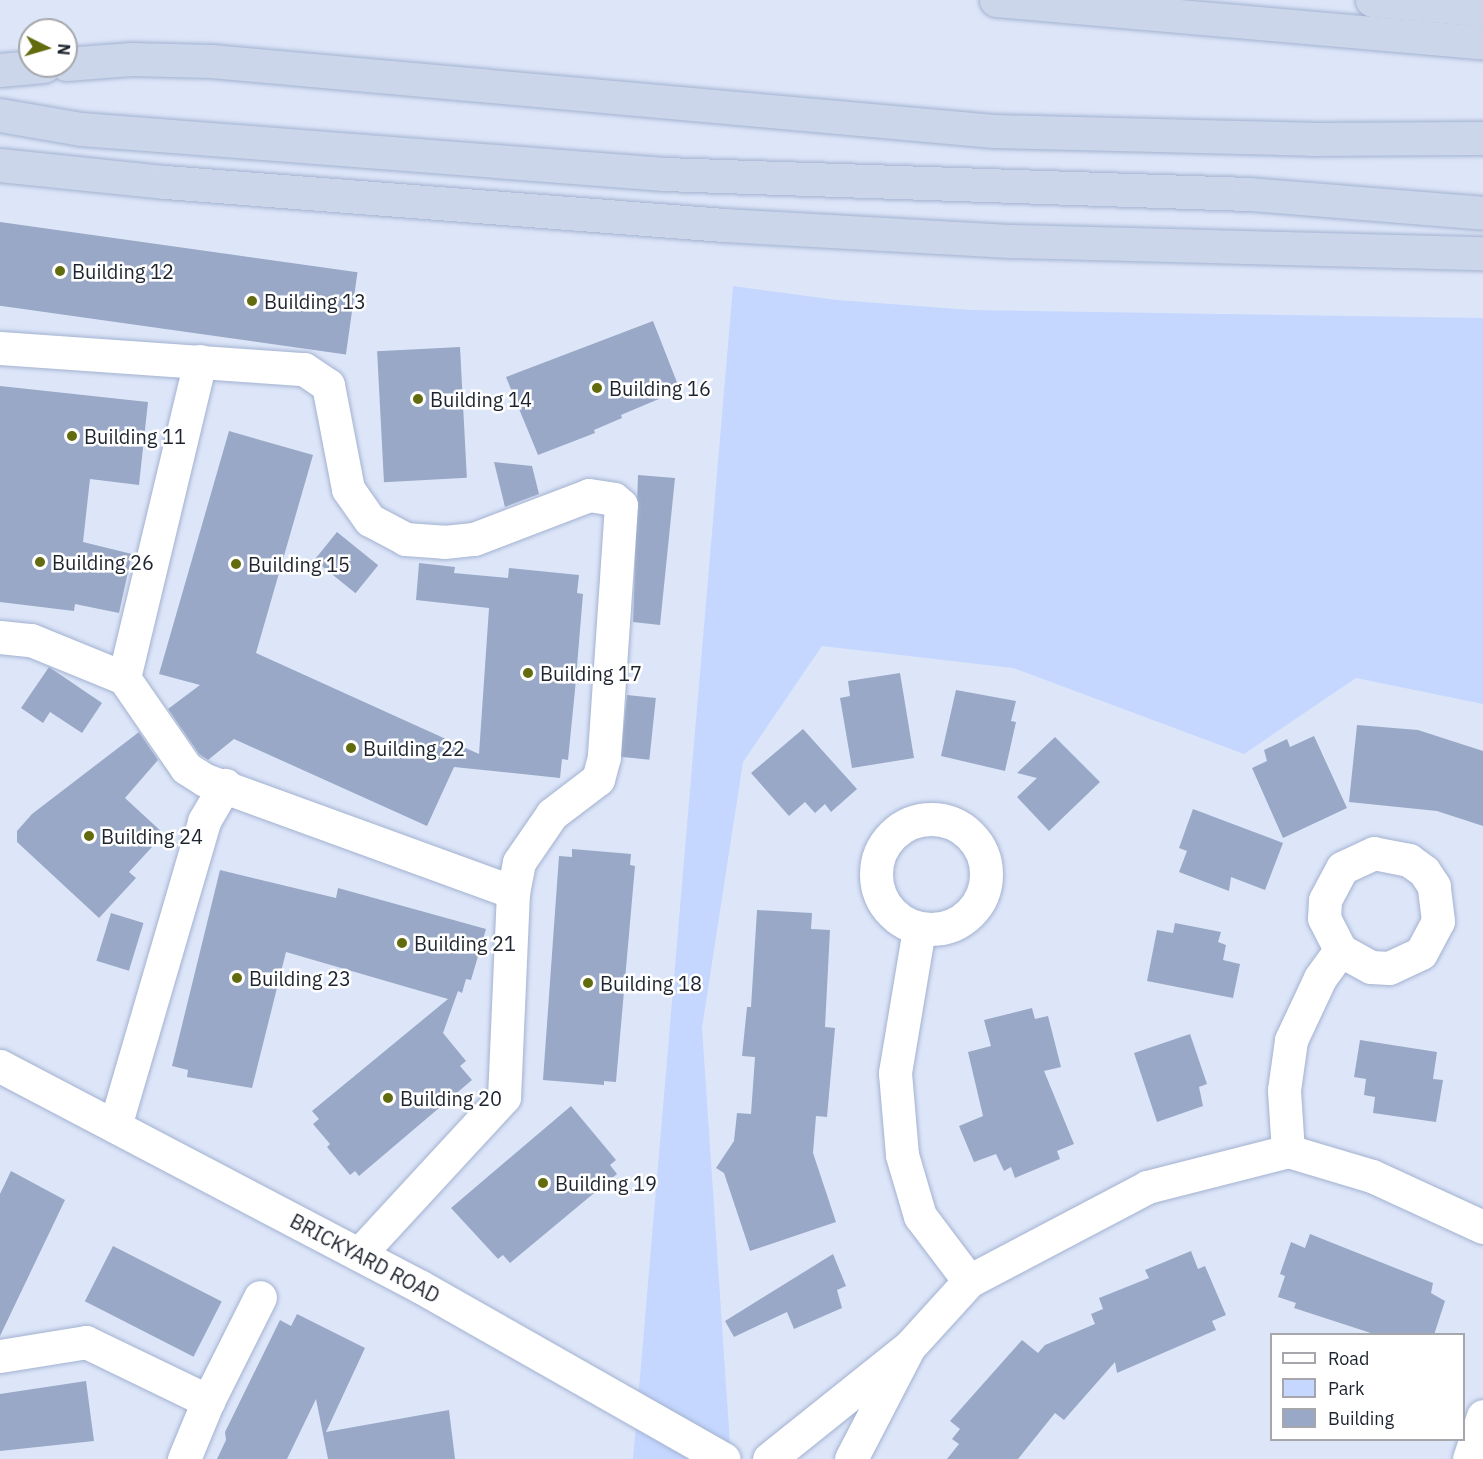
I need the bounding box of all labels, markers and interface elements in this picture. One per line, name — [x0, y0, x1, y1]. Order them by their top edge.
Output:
north arrow — [18, 18, 78, 78]
text: N — [53, 43, 74, 56]
place label: Building 12 — [72, 259, 174, 283]
marker: Building 12 — [53, 264, 67, 278]
place label: Building 13 — [264, 289, 366, 313]
marker: Building 13 — [245, 294, 259, 308]
place label: Building 16 — [609, 376, 711, 400]
marker: Building 16 — [590, 381, 604, 395]
place label: Building 14 — [430, 387, 532, 411]
marker: Building 14 — [411, 392, 425, 406]
place label: Building 11 — [84, 424, 186, 448]
marker: Building 11 — [65, 429, 79, 443]
place label: Building 26 — [52, 550, 154, 574]
place label: Building 15 — [248, 552, 350, 576]
marker: Building 26 — [33, 555, 47, 569]
marker: Building 15 — [229, 557, 243, 571]
place label: Building 17 — [540, 661, 642, 685]
marker: Building 17 — [521, 666, 535, 680]
place label: Building 22 — [363, 736, 465, 760]
marker: Building 22 — [344, 741, 358, 755]
place label: Building 24 — [101, 824, 203, 848]
marker: Building 24 — [82, 829, 96, 843]
place label: Building 21 — [414, 931, 516, 955]
marker: Building 21 — [395, 936, 409, 950]
place label: Building 23 — [249, 966, 351, 990]
marker: Building 23 — [230, 971, 244, 985]
place label: Building 18 — [600, 971, 702, 995]
marker: Building 18 — [581, 976, 595, 990]
place label: Building 20 — [400, 1086, 502, 1110]
marker: Building 20 — [381, 1091, 395, 1105]
place label: Building 19 — [555, 1171, 657, 1195]
marker: Building 19 — [536, 1176, 550, 1190]
street label: BRICKYARD ROAD — [286, 1208, 444, 1308]
legend — [1270, 1333, 1465, 1441]
text: Road — [1328, 1347, 1369, 1370]
text: Park — [1328, 1377, 1364, 1400]
text: Building — [1328, 1407, 1394, 1430]

